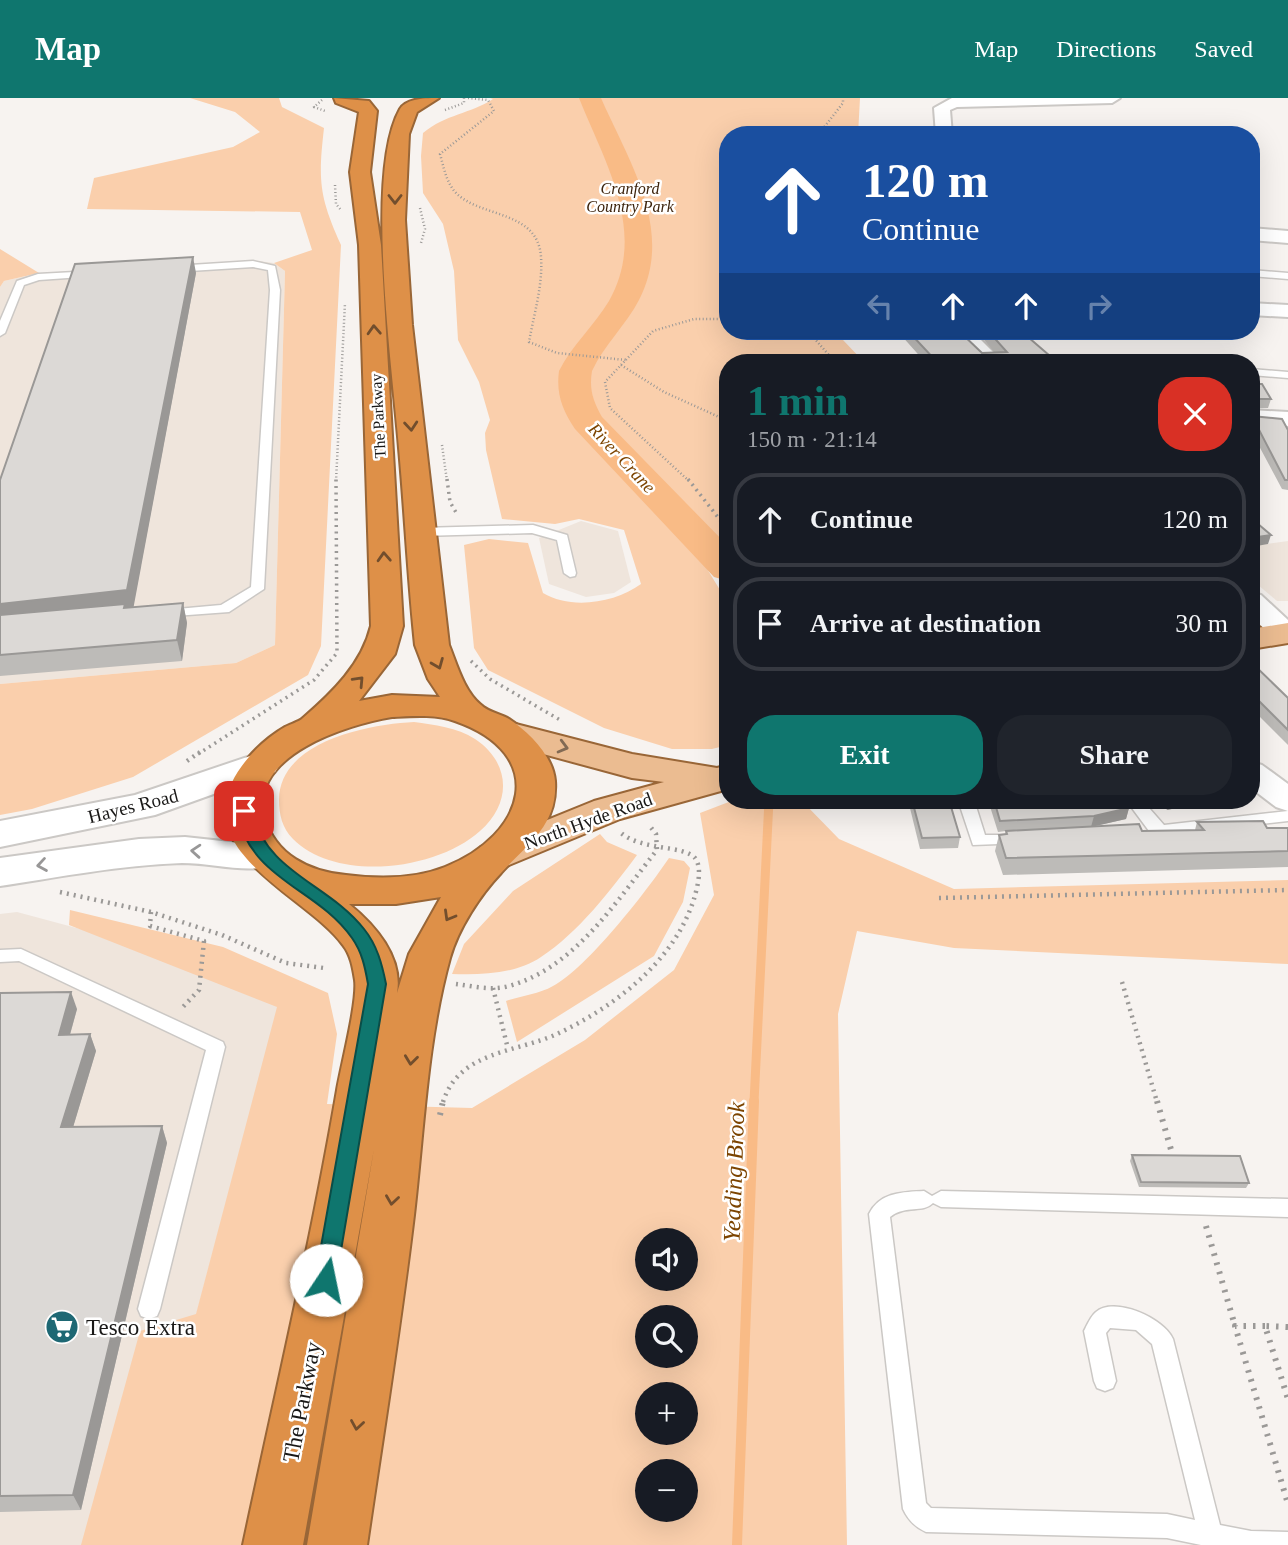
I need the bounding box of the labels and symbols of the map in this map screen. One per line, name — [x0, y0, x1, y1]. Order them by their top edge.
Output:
park label: Cranford Country Park — [586, 180, 675, 216]
one-way arrow — [387, 194, 402, 205]
one-way arrow — [366, 324, 381, 335]
street label: The Parkway — [367, 373, 390, 459]
water label: River Crane — [584, 418, 659, 497]
one-way arrow — [403, 420, 418, 431]
one-way arrow — [377, 552, 392, 563]
one-way arrow — [430, 657, 444, 669]
one-way arrow — [350, 676, 363, 689]
one-way arrow — [557, 739, 569, 753]
pin — [214, 781, 274, 841]
street label: Hayes Road — [86, 785, 181, 827]
street label: North Hyde Road — [521, 788, 656, 854]
one-way arrow — [191, 844, 202, 859]
one-way arrow — [36, 857, 48, 872]
one-way arrow — [444, 909, 457, 922]
one-way arrow — [403, 1054, 418, 1066]
water label: Yeading Brook — [719, 1101, 749, 1243]
one-way arrow — [384, 1194, 399, 1206]
position arrow — [289, 1243, 363, 1317]
supermarket icon: Tesco Extra — [43, 1308, 81, 1346]
place label: Tesco Extra — [86, 1315, 195, 1340]
street label: The Parkway — [278, 1339, 326, 1464]
one-way arrow — [350, 1419, 365, 1430]

